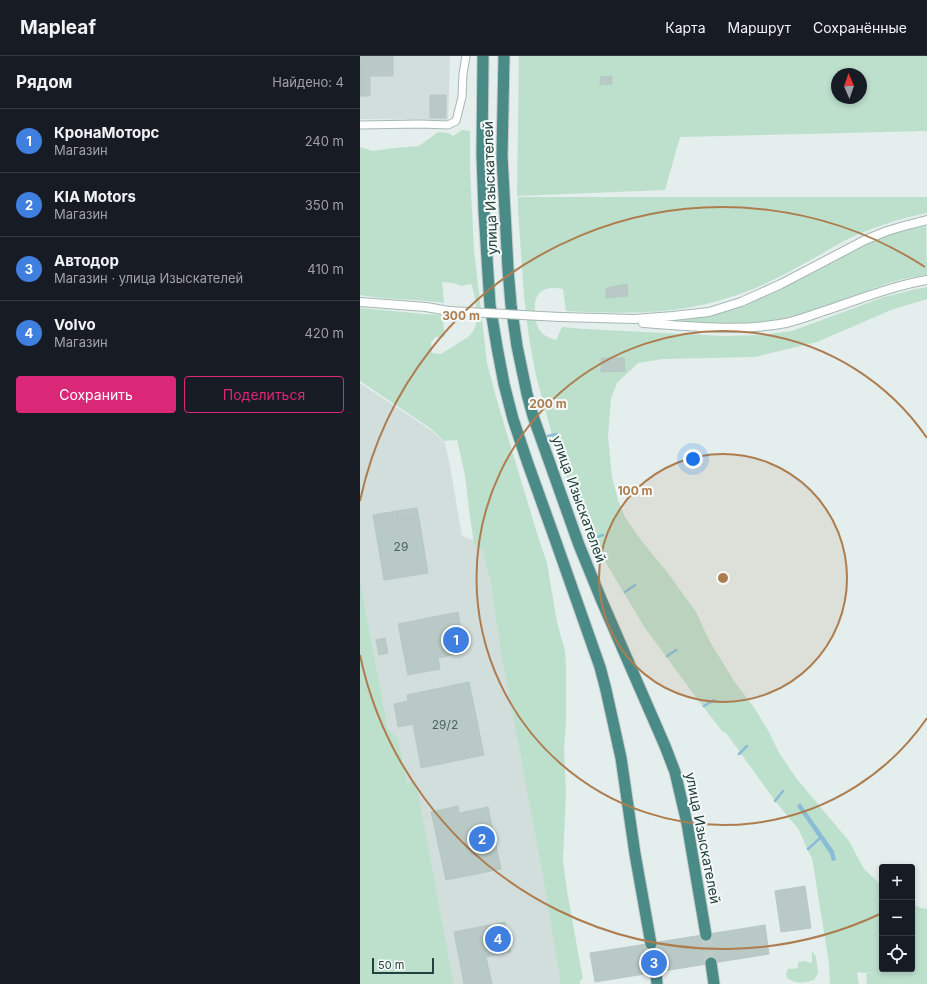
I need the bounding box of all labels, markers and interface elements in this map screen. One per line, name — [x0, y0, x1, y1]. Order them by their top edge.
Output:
text: Mapleaf — [20, 16, 96, 39]
text: Карта — [665, 19, 706, 36]
text: Маршрут — [728, 19, 791, 36]
text: Сохранённые — [813, 19, 907, 36]
north arrow — [831, 68, 867, 104]
text: Рядом — [16, 72, 72, 92]
text: Найдено: 4 — [272, 74, 344, 90]
street label: улица Изыскателей — [479, 121, 500, 255]
text: КронаМоторс — [54, 123, 159, 142]
text: 1 — [26, 133, 32, 149]
text: 240 m — [305, 133, 344, 149]
text: Магазин — [54, 142, 108, 158]
text: KIA Motors — [54, 187, 136, 206]
text: 2 — [25, 197, 33, 213]
text: 350 m — [305, 197, 344, 213]
text: Магазин — [54, 206, 108, 222]
text: Автодор — [54, 251, 119, 270]
text: 3 — [25, 261, 33, 277]
text: 410 m — [307, 261, 344, 277]
text: Магазин · улица Изыскателей — [54, 270, 243, 286]
text: 300 m — [442, 308, 480, 323]
text: Volvo — [54, 315, 96, 334]
text: 4 — [25, 325, 33, 341]
text: 420 m — [304, 325, 344, 341]
text: Магазин — [54, 334, 108, 350]
button: Сохранить — [16, 376, 176, 413]
button: Поделиться — [184, 376, 344, 413]
text: 200 m — [529, 396, 567, 411]
street label: улица Изыскателей — [549, 433, 610, 565]
your location — [683, 449, 703, 469]
text: 100 m — [617, 483, 653, 498]
house number: 29 — [394, 539, 408, 554]
centre of rings — [716, 571, 730, 585]
pin: 1 — [443, 625, 469, 655]
house number: 29/2 — [432, 717, 458, 732]
street label: улица Изыскателей — [682, 771, 725, 905]
pin: 2 — [469, 824, 495, 854]
map controls — [879, 864, 915, 972]
button: + — [879, 864, 915, 900]
button: − — [879, 900, 915, 936]
pin: 4 — [485, 924, 511, 954]
button: locate — [879, 936, 915, 972]
pin: 3 — [641, 948, 667, 978]
scale bar — [372, 956, 434, 975]
text: 50 m — [378, 958, 404, 972]

